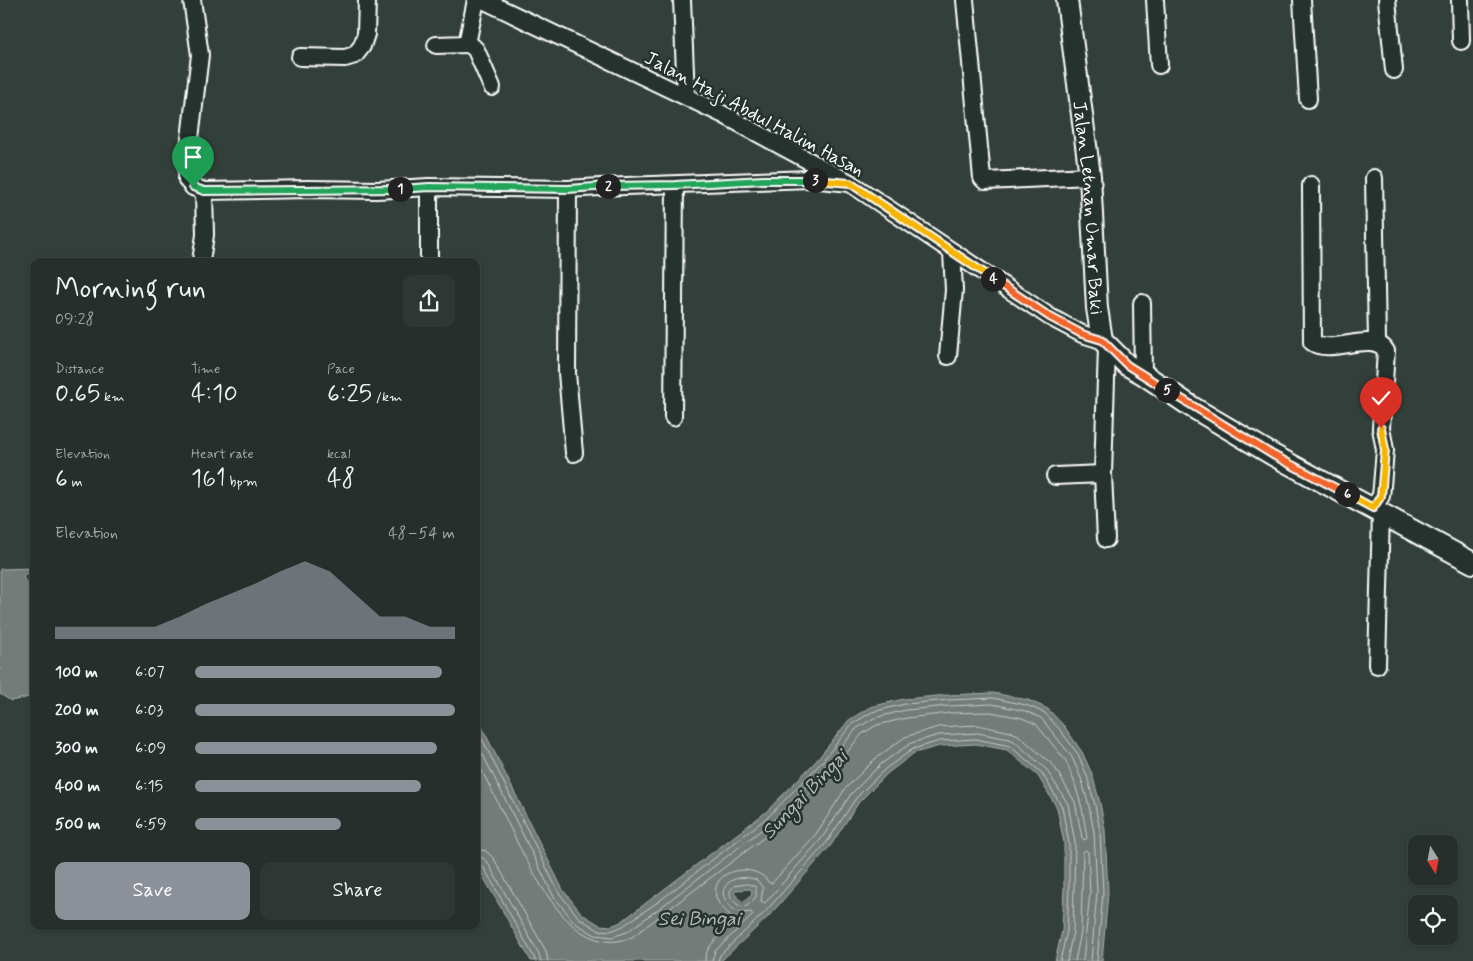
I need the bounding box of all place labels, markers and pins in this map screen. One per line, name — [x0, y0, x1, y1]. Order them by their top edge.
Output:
pin — [172, 136, 214, 187]
pin: 3 — [802, 168, 828, 192]
pin: 2 — [596, 174, 620, 198]
pin: 1 — [388, 176, 412, 202]
pin: 4 — [980, 266, 1006, 292]
pin — [1360, 377, 1402, 428]
pin: 5 — [1154, 378, 1180, 402]
pin: 6 — [1334, 482, 1360, 506]

